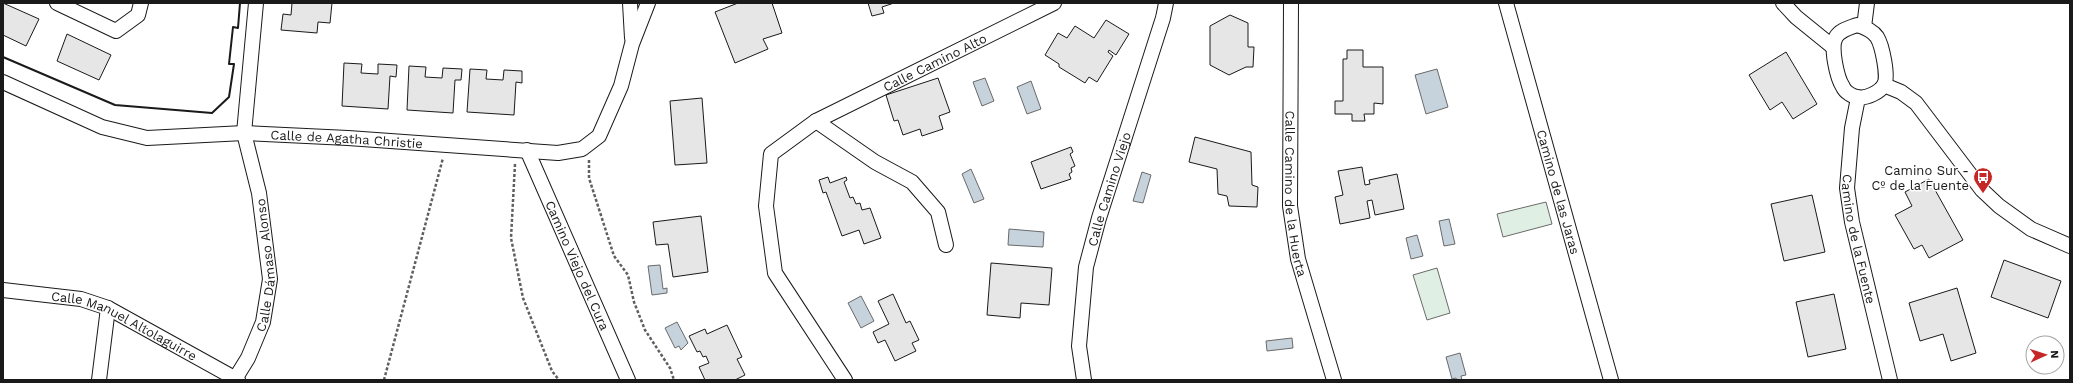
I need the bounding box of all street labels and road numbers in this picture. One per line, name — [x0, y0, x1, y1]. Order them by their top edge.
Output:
street label: Calle Camino Alto — [881, 31, 989, 95]
street label: Calle Camino de la Huerta — [1282, 110, 1310, 279]
street label: Calle de Agatha Christie — [270, 127, 423, 151]
street label: Camino de las Jaras — [1534, 128, 1583, 256]
street label: Calle Camino Viejo — [1085, 130, 1134, 248]
street label: Camino de la Fuente — [1839, 174, 1878, 305]
street label: Calle Dámaso Alonso — [253, 198, 278, 334]
street label: Camino Viejo del Cura — [542, 198, 613, 333]
street label: Calle Manuel Altolaguirre — [50, 289, 199, 364]

